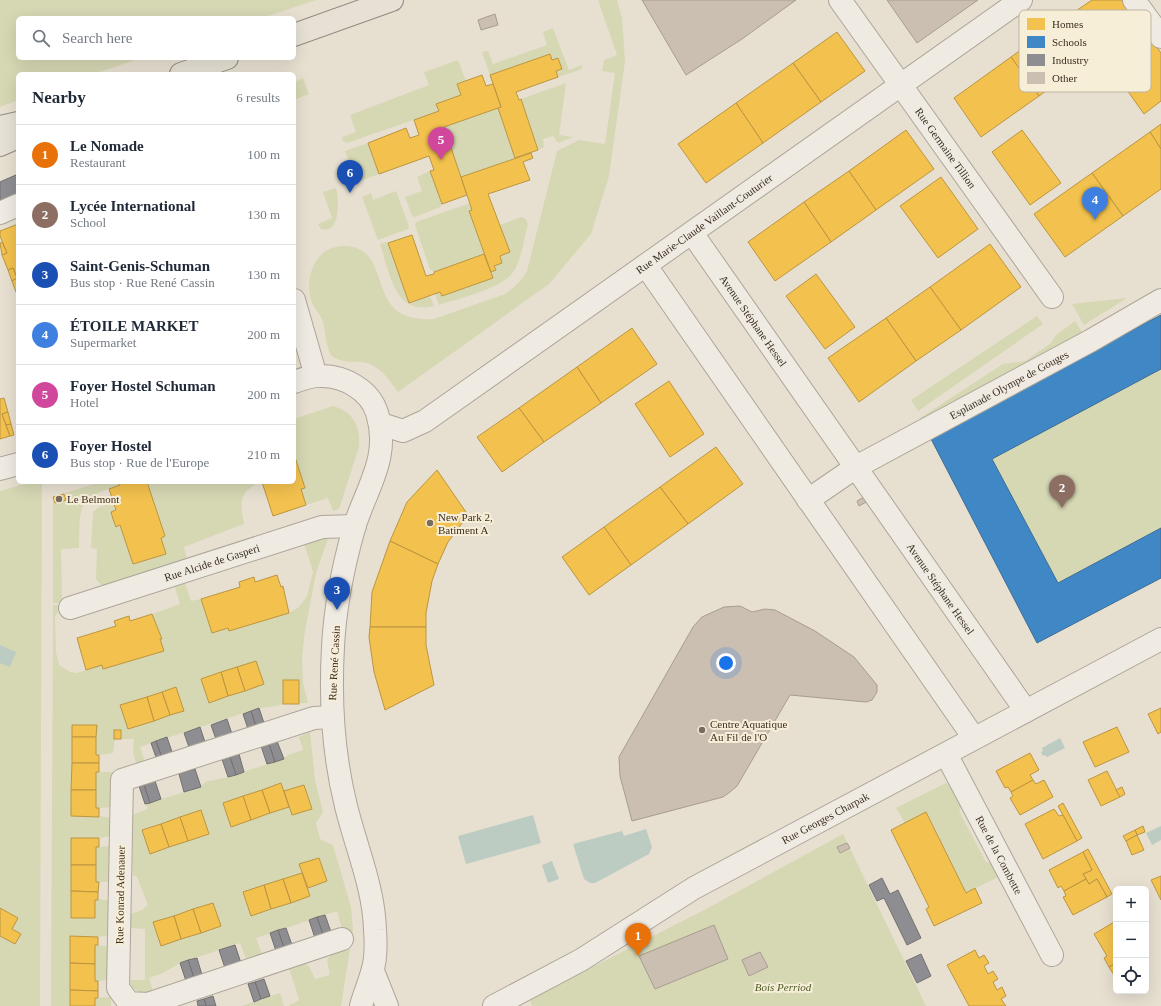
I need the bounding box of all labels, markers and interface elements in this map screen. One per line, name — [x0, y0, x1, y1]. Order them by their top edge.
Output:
legend — [1019, 10, 1151, 92]
search box — [16, 16, 296, 60]
text: Homes — [1052, 18, 1083, 30]
icon: search — [30, 27, 52, 49]
text: Search here — [62, 30, 132, 46]
text: Schools — [1052, 36, 1087, 48]
text: Industry — [1052, 54, 1089, 66]
text: Other — [1052, 72, 1077, 84]
text: Nearby — [32, 88, 86, 107]
text: 6 results — [236, 90, 280, 105]
street label: Rue Germaine Tillion — [913, 106, 979, 191]
pin: 5 — [428, 127, 454, 160]
text: Le Nomade — [70, 138, 144, 154]
text: 1 — [42, 147, 48, 162]
text: 100 m — [247, 147, 280, 162]
text: Restaurant — [70, 155, 126, 170]
pin: 6 — [337, 160, 363, 193]
street label: Rue Marie-Claude Vaillant-Couturier — [634, 171, 775, 276]
pin: 4 — [1082, 187, 1108, 220]
text: Lycée International — [70, 198, 195, 214]
text: 2 — [42, 207, 48, 222]
text: 130 m — [247, 207, 280, 222]
text: School — [70, 215, 106, 230]
text: Saint-Genis-Schuman — [70, 258, 210, 274]
text: 3 — [42, 267, 48, 282]
text: 130 m — [247, 267, 280, 282]
street label: Avenue Stéphane Hessel — [717, 273, 789, 369]
text: Bus stop · Rue René Cassin — [70, 275, 215, 290]
text: ÉTOILE MARKET — [70, 318, 199, 334]
text: 4 — [42, 327, 48, 342]
text: 200 m — [247, 327, 280, 342]
text: Supermarket — [70, 335, 136, 350]
street label: Esplanade Olympe de Gouges — [948, 348, 1070, 421]
text: Foyer Hostel Schuman — [70, 378, 216, 394]
text: 5 — [42, 387, 48, 402]
text: 200 m — [247, 387, 280, 402]
text: Hotel — [70, 395, 99, 410]
text: Foyer Hostel — [70, 438, 152, 454]
text: 6 — [42, 447, 48, 462]
text: 210 m — [247, 447, 280, 462]
text: Bus stop · Rue de l'Europe — [70, 455, 209, 470]
pin: 2 — [1049, 475, 1075, 508]
place label: Le Belmont — [67, 493, 119, 505]
marker: Le Belmont — [54, 494, 64, 504]
place label: New Park 2, Batiment A — [438, 511, 493, 536]
marker: New Park 2, Batiment A — [425, 518, 435, 528]
street label: Rue Alcide de Gasperi — [163, 541, 261, 583]
street label: Avenue Stéphane Hessel — [905, 541, 977, 637]
pin: 3 — [324, 577, 350, 610]
street label: Rue René Cassin — [326, 625, 342, 701]
your location — [716, 653, 736, 673]
place label: Centre Aquatique Au Fil de l'O — [710, 718, 787, 743]
marker: Centre Aquatique Au Fil de l'O — [697, 725, 707, 735]
street label: Rue Georges Charpak — [779, 790, 871, 846]
street label: Rue de la Combette — [974, 813, 1025, 896]
street label: Rue Konrad Adenauer — [113, 845, 127, 944]
map controls — [1113, 886, 1149, 994]
button: + — [1113, 886, 1149, 922]
button: − — [1113, 922, 1149, 958]
pin: 1 — [625, 923, 651, 956]
button: locate — [1113, 958, 1149, 994]
park label: Bois Perriod — [755, 981, 812, 993]

